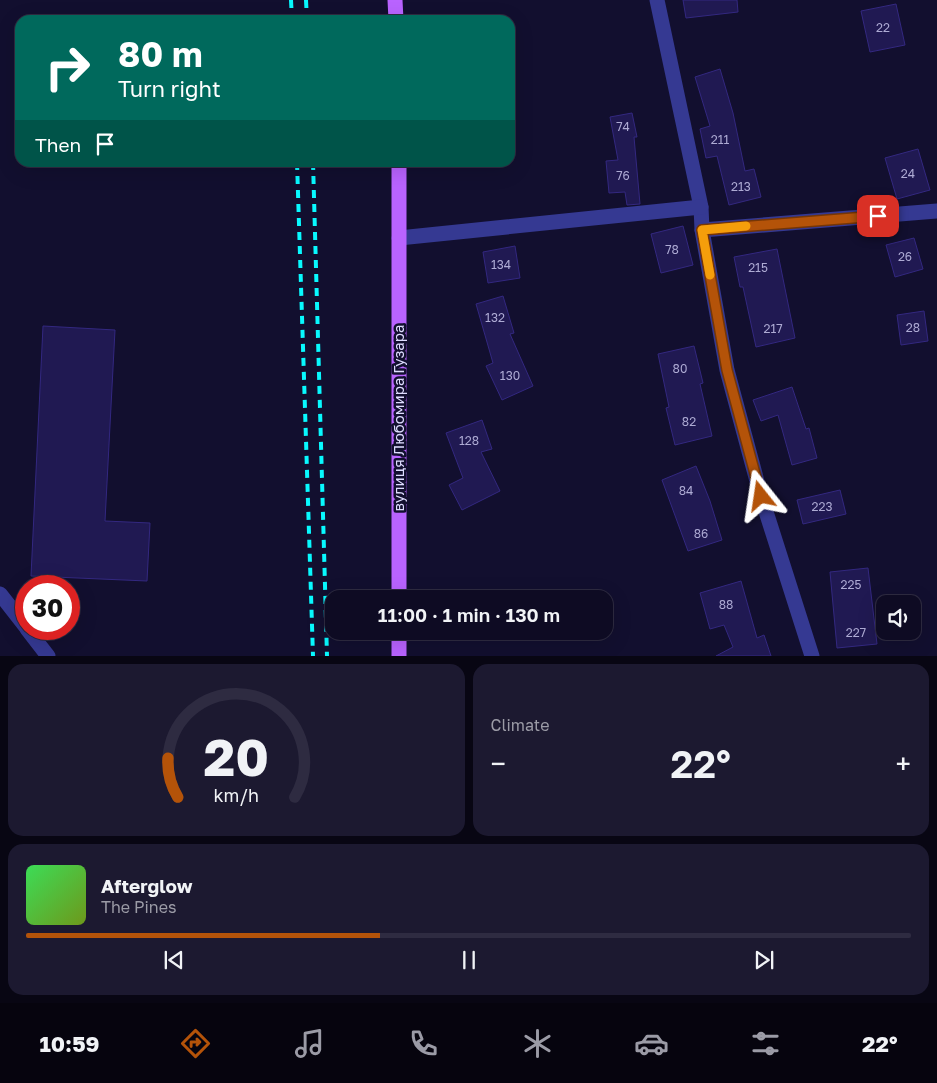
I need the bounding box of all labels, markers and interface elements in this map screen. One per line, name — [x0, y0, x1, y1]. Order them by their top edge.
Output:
house number: 22 — [876, 20, 890, 35]
text: 80 m — [118, 33, 203, 75]
icon: right — [35, 35, 100, 100]
text: Turn right — [118, 75, 221, 102]
house number: 74 — [616, 119, 630, 134]
icon: arrive — [91, 130, 119, 158]
house number: 211 — [711, 132, 729, 147]
text: Then — [35, 133, 81, 156]
house number: 24 — [901, 166, 915, 181]
house number: 76 — [616, 168, 630, 183]
house number: 213 — [731, 179, 751, 194]
pin — [857, 195, 899, 237]
icon: arrive — [864, 202, 892, 230]
house number: 78 — [665, 242, 679, 257]
house number: 26 — [898, 249, 912, 264]
house number: 134 — [491, 257, 511, 272]
house number: 215 — [748, 260, 768, 275]
house number: 132 — [485, 310, 505, 325]
house number: 28 — [906, 320, 920, 335]
house number: 217 — [763, 321, 783, 336]
street label: вулиця Любомира Гузара — [389, 325, 407, 511]
house number: 80 — [673, 361, 687, 376]
house number: 130 — [500, 368, 520, 383]
house number: 82 — [682, 414, 696, 429]
house number: 128 — [459, 433, 479, 448]
position arrow — [734, 469, 786, 521]
house number: 84 — [679, 483, 693, 498]
house number: 223 — [812, 499, 832, 514]
house number: 86 — [694, 526, 708, 541]
speed limit sign: 30 — [15, 575, 80, 640]
house number: 225 — [841, 577, 861, 592]
map controls — [876, 595, 921, 640]
button: sound — [876, 595, 921, 640]
house number: 88 — [719, 597, 733, 612]
text: 11:00 · 1 min · 130 m — [378, 603, 560, 626]
house number: 227 — [846, 625, 866, 640]
text: Climate — [491, 715, 550, 735]
text: 20 — [203, 725, 269, 787]
text: 22° — [671, 741, 731, 786]
text: − — [491, 747, 506, 780]
text: + — [896, 747, 911, 780]
text: km/h — [214, 784, 259, 806]
text: Afterglow — [101, 874, 192, 897]
text: The Pines — [101, 897, 176, 917]
icon: previous — [160, 946, 188, 974]
icon: pause — [455, 946, 483, 974]
icon: next — [750, 946, 778, 974]
icon: directions — [178, 1026, 213, 1061]
icon: music — [292, 1026, 327, 1061]
icon: phone — [406, 1026, 441, 1061]
icon: climate — [520, 1026, 555, 1061]
icon: car — [634, 1026, 669, 1061]
icon: filters — [748, 1026, 783, 1061]
text: 10:59 — [39, 1030, 100, 1057]
text: 22° — [862, 1030, 898, 1057]

